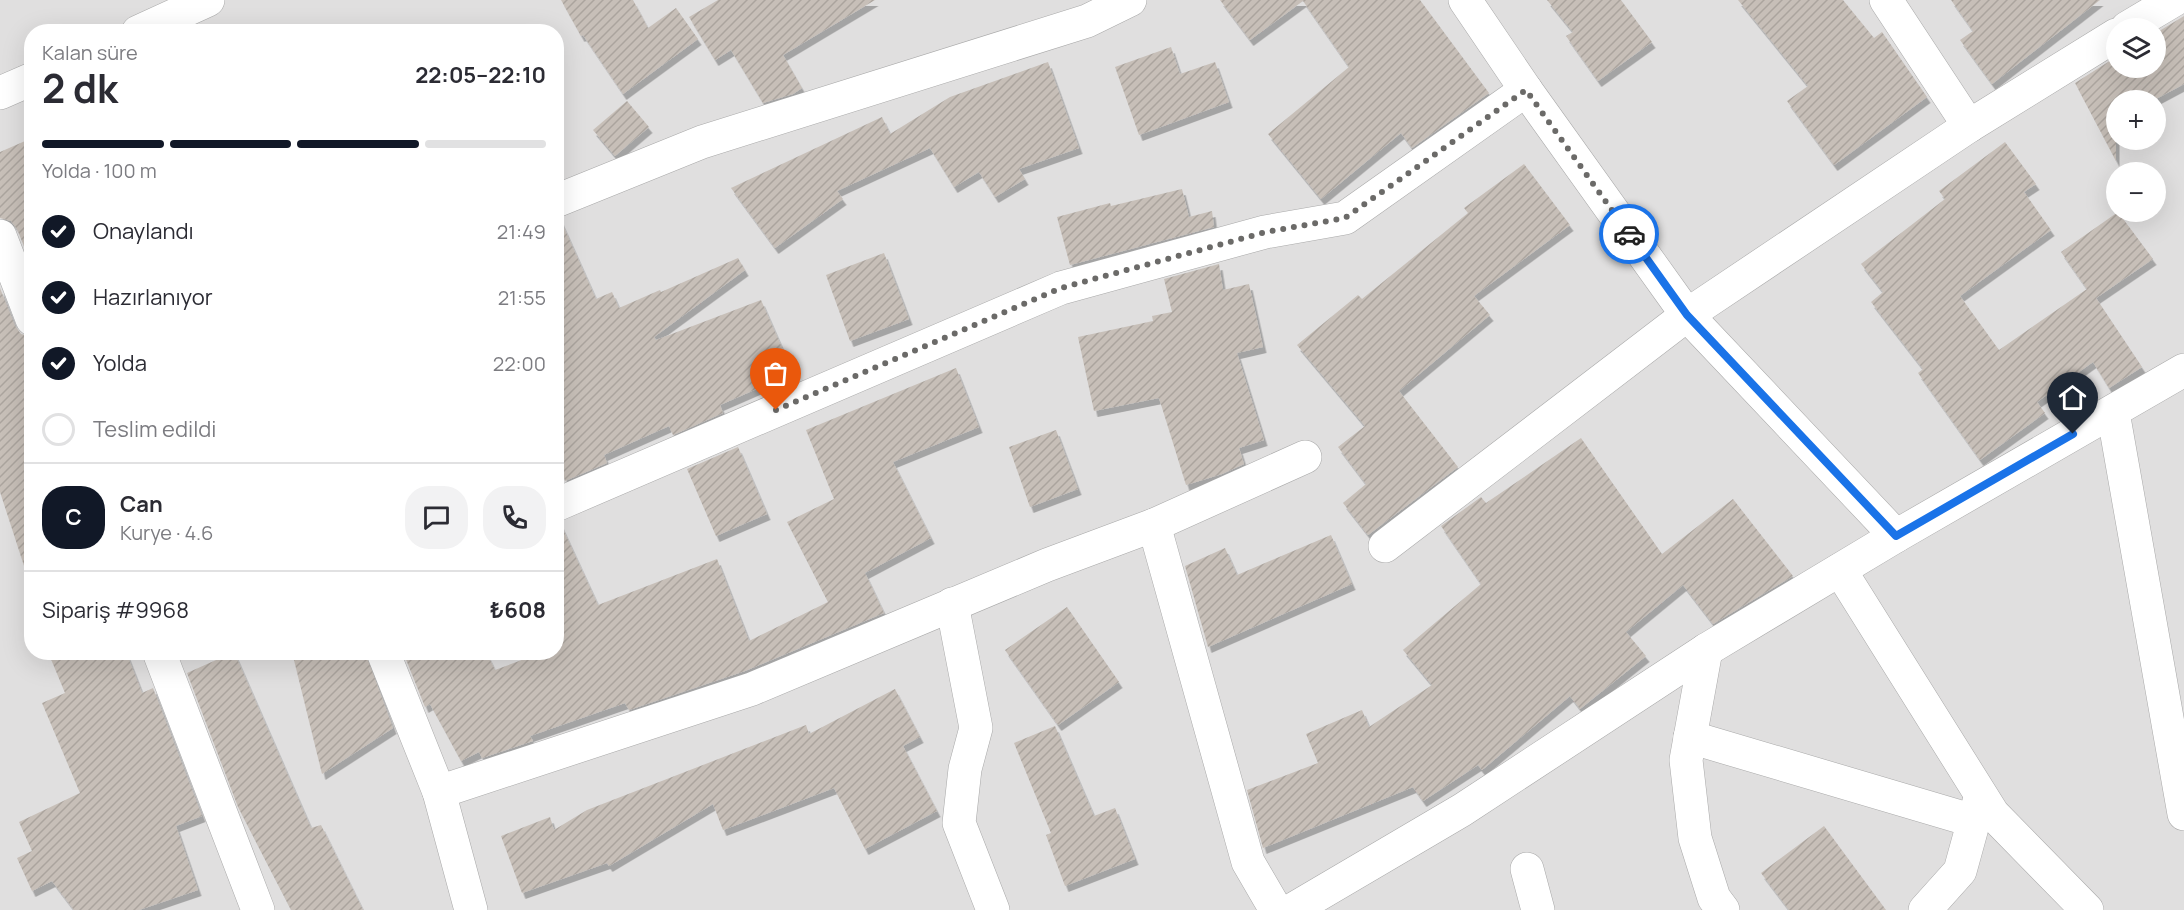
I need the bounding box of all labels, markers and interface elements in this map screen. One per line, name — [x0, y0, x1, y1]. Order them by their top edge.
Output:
map controls — [2106, 18, 2166, 222]
button: layers — [2106, 18, 2166, 78]
text: Kalan süre — [42, 39, 138, 66]
text: 22:05–22:10 — [415, 60, 546, 90]
text: 2 dk — [42, 61, 118, 115]
button: + — [2106, 90, 2166, 150]
text: Yolda · 100 m — [42, 157, 157, 184]
button: − — [2106, 162, 2166, 222]
courier — [1599, 204, 1659, 264]
icon: check — [42, 215, 75, 248]
text: Onaylandı — [93, 216, 194, 246]
text: 21:49 — [497, 218, 546, 245]
icon: car — [1613, 218, 1646, 251]
icon: check — [42, 281, 75, 314]
text: Hazırlanıyor — [93, 282, 213, 312]
text: 21:55 — [498, 284, 546, 311]
icon: check — [42, 347, 75, 380]
text: Yolda — [93, 348, 147, 378]
pin — [750, 348, 801, 410]
text: 22:00 — [493, 350, 546, 377]
icon: bag — [759, 357, 792, 390]
pin — [2047, 372, 2098, 434]
icon: home — [2056, 381, 2089, 414]
text: Teslim edildi — [93, 414, 216, 444]
button: chat — [405, 486, 468, 549]
button: phone — [483, 486, 546, 549]
text: Can — [120, 489, 163, 519]
text: C — [65, 502, 82, 532]
text: Kurye · 4.6 — [120, 519, 213, 546]
text: Sipariş #9968 — [42, 595, 189, 625]
text: ₺608 — [490, 595, 546, 625]

